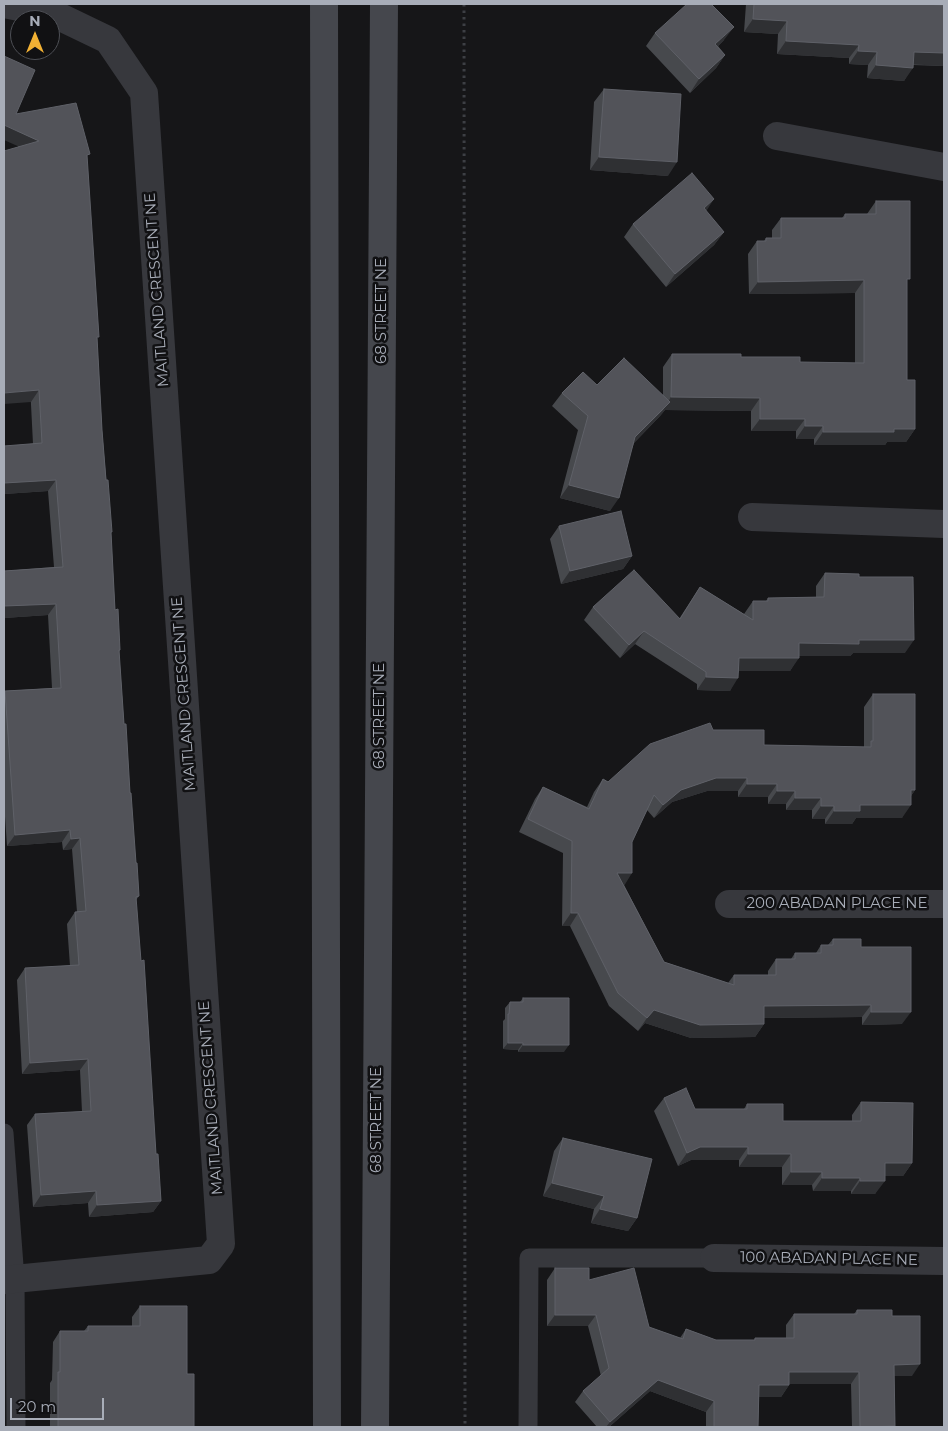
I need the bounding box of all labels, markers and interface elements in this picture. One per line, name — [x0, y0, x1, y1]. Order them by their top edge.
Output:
north arrow — [10, 10, 60, 60]
text: N — [29, 12, 41, 30]
street label: MAITLAND CRESCENT NE — [141, 192, 173, 388]
street label: 68 STREET NE — [373, 258, 391, 364]
street label: MAITLAND CRESCENT NE — [168, 596, 200, 792]
street label: 68 STREET NE — [371, 663, 389, 769]
street label: 200 ABADAN PLACE NE — [746, 895, 928, 913]
street label: MAITLAND CRESCENT NE — [195, 1000, 227, 1196]
street label: 68 STREET NE — [368, 1067, 386, 1173]
street label: 100 ABADAN PLACE NE — [740, 1248, 918, 1270]
scale bar — [12, 1388, 106, 1420]
text: 20 m — [18, 1397, 56, 1416]

